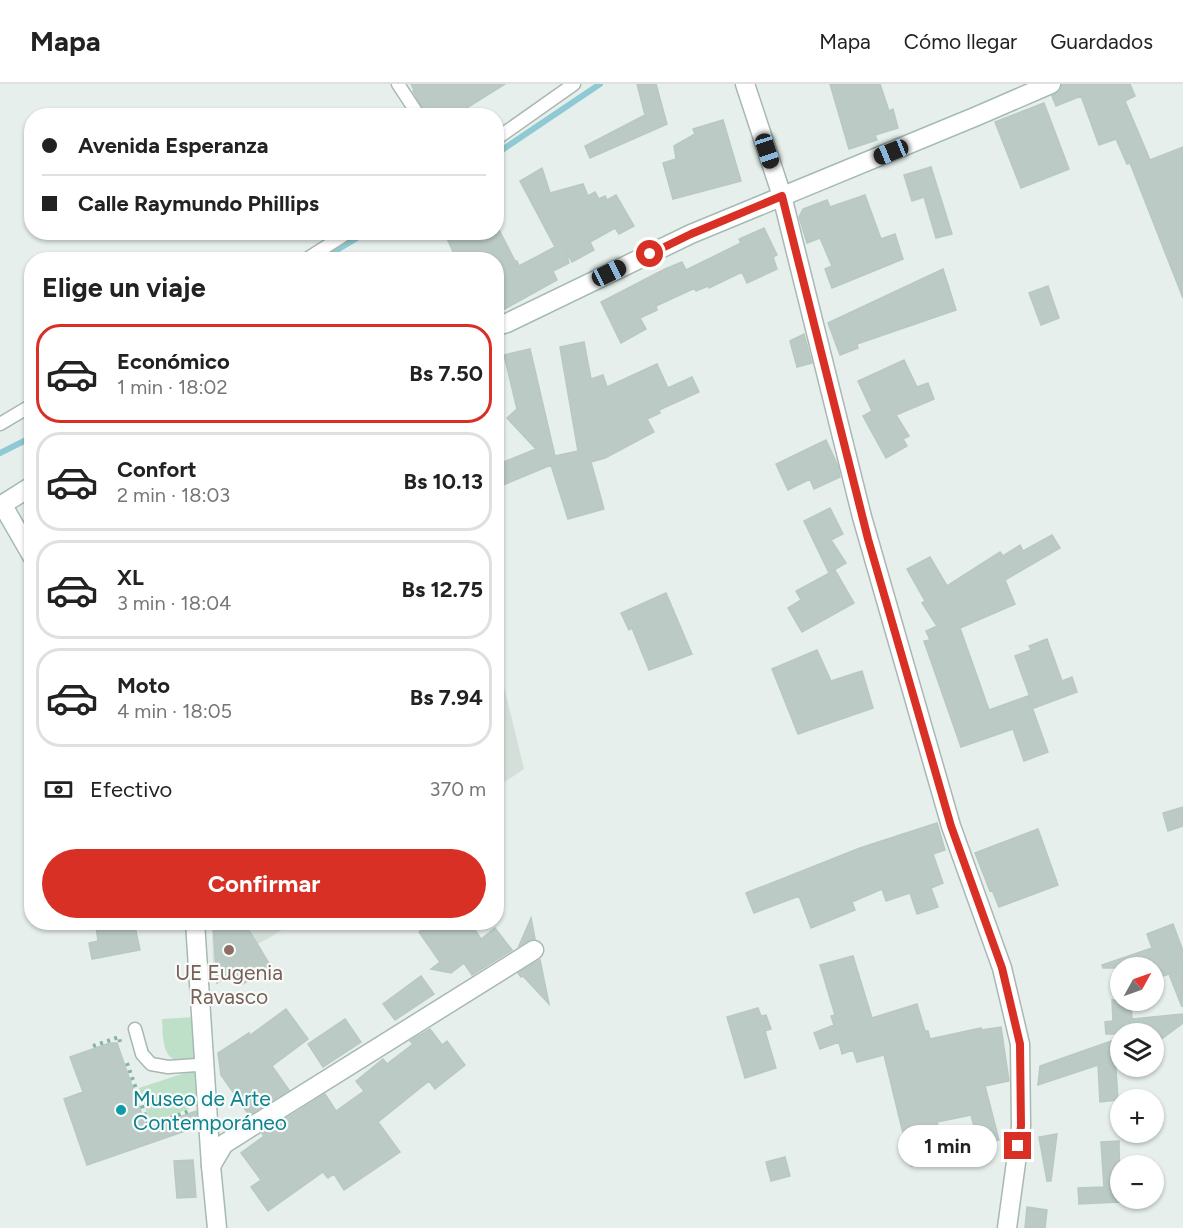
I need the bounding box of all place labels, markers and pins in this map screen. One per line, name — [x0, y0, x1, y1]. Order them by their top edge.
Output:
marker: UE Eugenia Ravasco — [222, 943, 236, 957]
place label: UE Eugenia Ravasco — [175, 960, 283, 1009]
place label: Museo de Arte Contemporáneo — [133, 1086, 287, 1135]
marker: Museo de Arte Contemporáneo — [114, 1103, 128, 1117]

